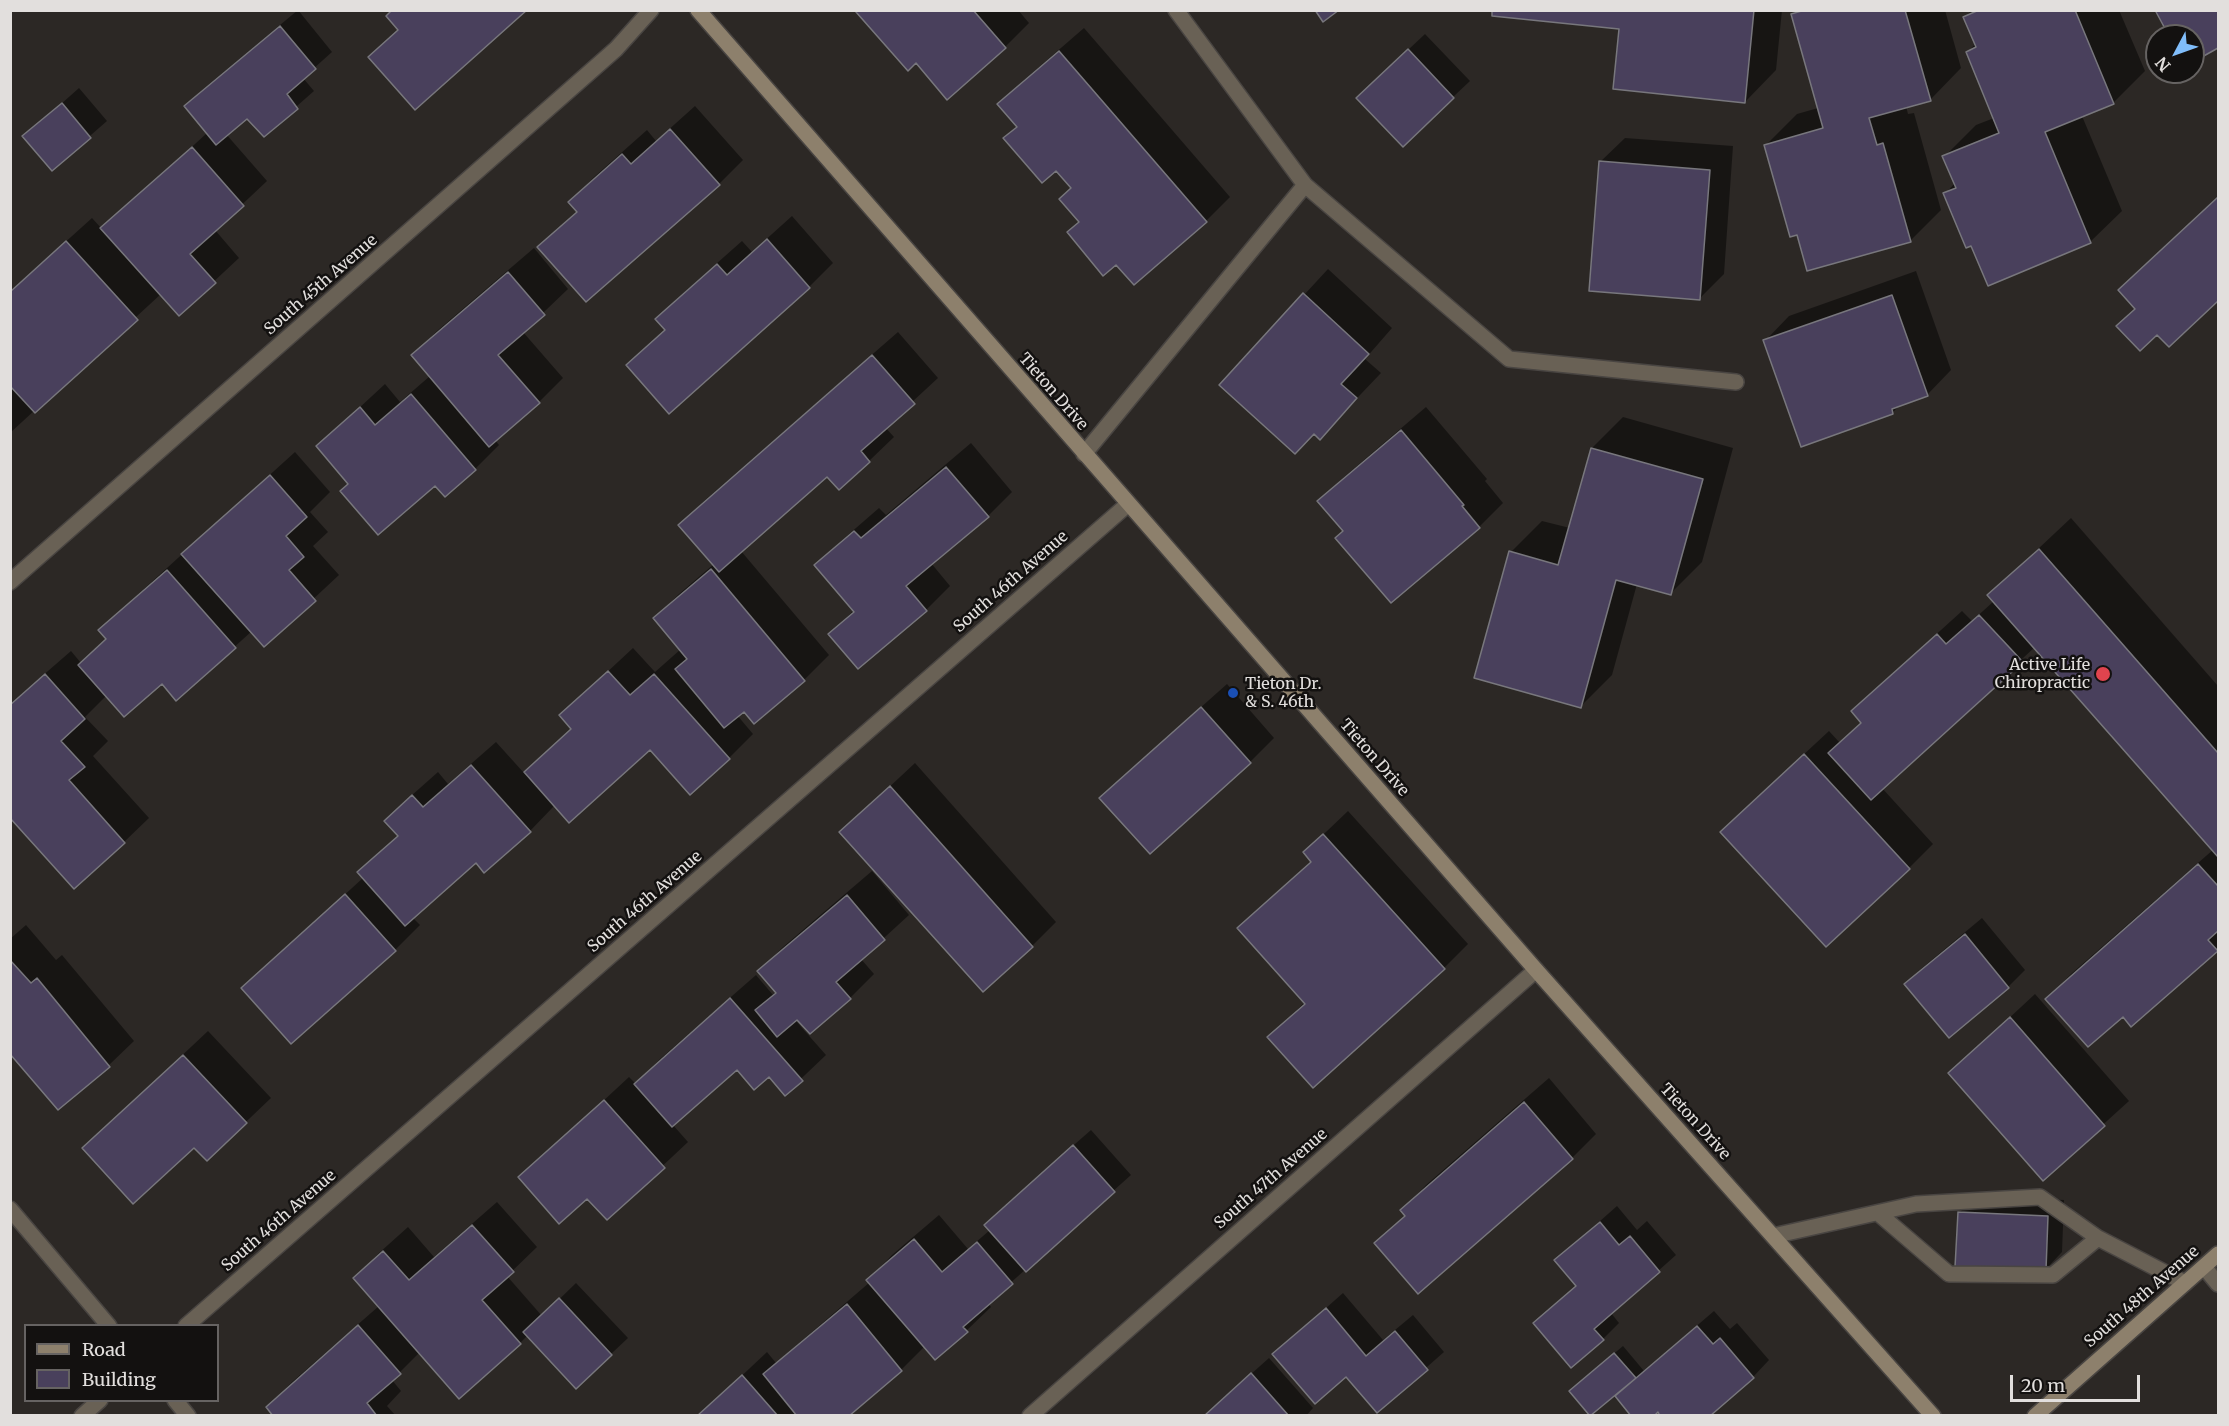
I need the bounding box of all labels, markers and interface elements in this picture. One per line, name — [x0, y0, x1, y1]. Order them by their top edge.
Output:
north arrow — [2145, 24, 2205, 84]
text: N — [2151, 53, 2175, 76]
street label: South 45th Avenue — [261, 231, 381, 339]
street label: Tieton Drive — [1014, 350, 1092, 434]
street label: South 46th Avenue — [950, 527, 1072, 637]
place label: Active Life Chiropractic — [1995, 655, 2090, 693]
marker: Active Life Chiropractic — [2094, 665, 2112, 683]
place label: Tieton Dr. & S. 46th — [1245, 674, 1322, 712]
marker: Tieton Dr. & S. 46th — [1226, 686, 1240, 700]
street label: Tieton Drive — [1335, 716, 1413, 800]
street label: South 46th Avenue — [584, 847, 706, 957]
street label: Tieton Drive — [1656, 1080, 1734, 1164]
street label: South 47th Avenue — [1211, 1125, 1331, 1233]
street label: South 46th Avenue — [218, 1166, 340, 1276]
street label: South 48th Avenue — [2081, 1242, 2203, 1352]
legend — [24, 1324, 219, 1402]
text: Road — [82, 1338, 126, 1361]
scale bar — [2013, 1363, 2144, 1401]
text: Building — [82, 1368, 156, 1391]
text: 20 m — [2021, 1374, 2065, 1397]

